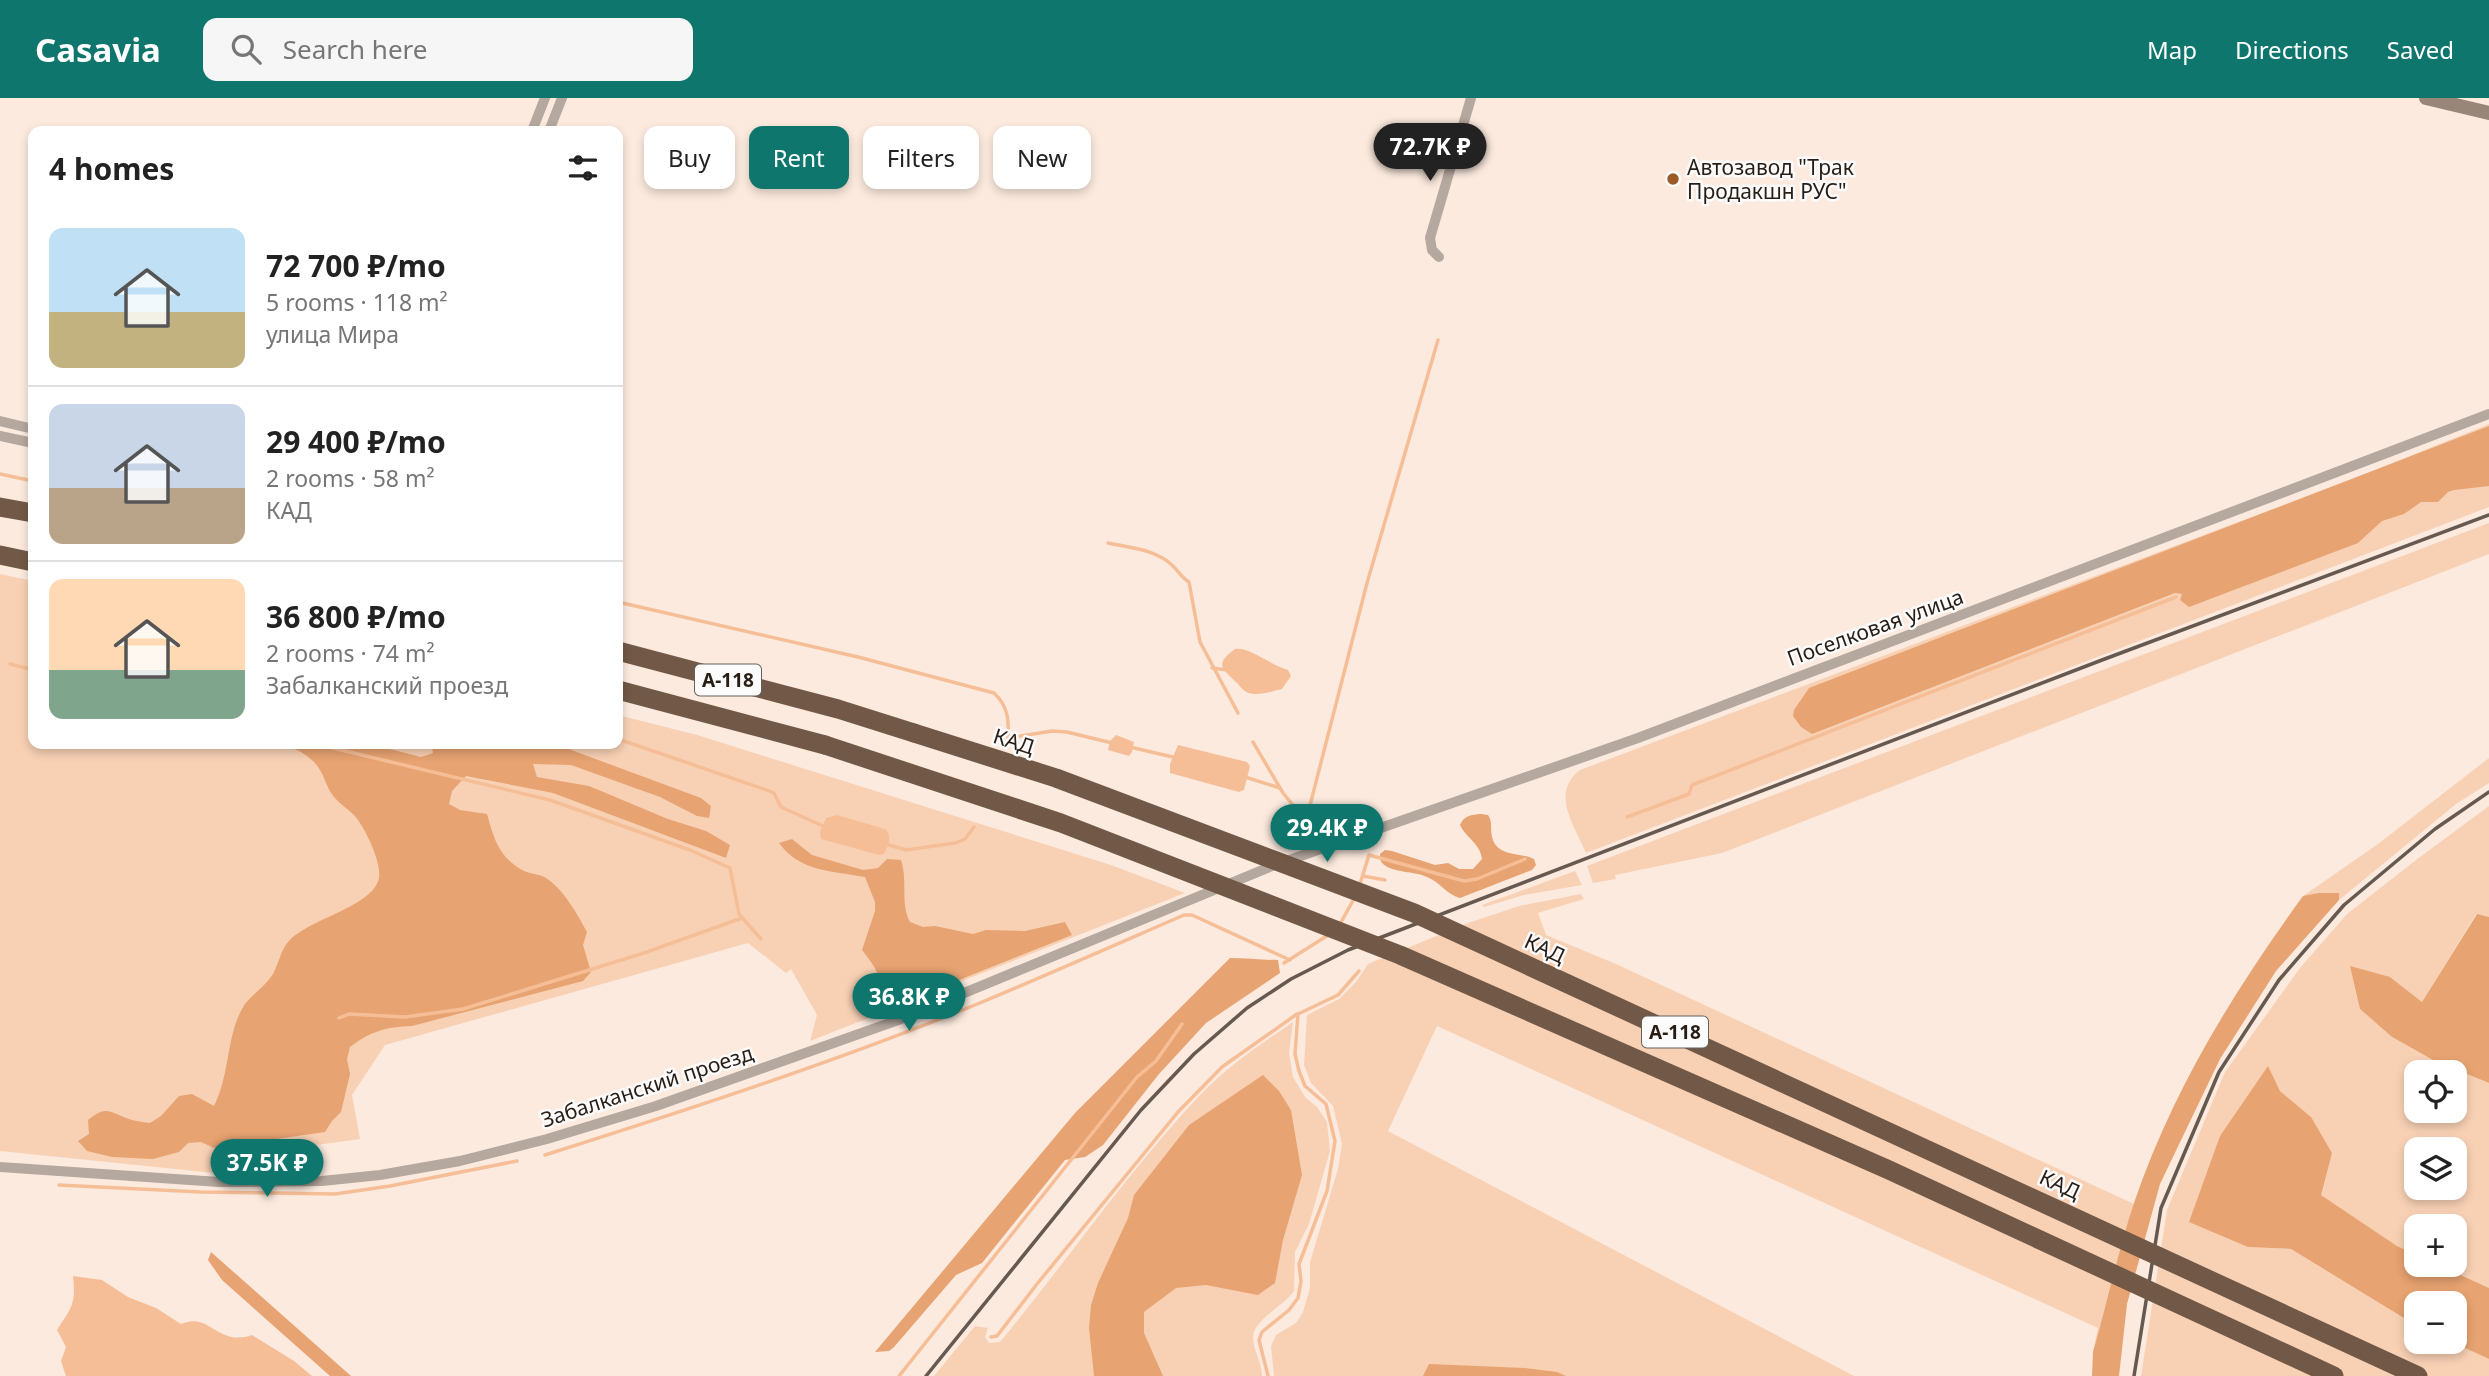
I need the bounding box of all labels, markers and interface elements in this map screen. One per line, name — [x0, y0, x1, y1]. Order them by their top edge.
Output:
search box — [203, 18, 693, 81]
text: Casavia — [35, 27, 161, 72]
icon: search — [227, 30, 265, 68]
text: Search here — [283, 31, 427, 67]
text: Map — [2147, 33, 2197, 66]
text: Directions — [2235, 33, 2349, 66]
text: Saved — [2387, 33, 2454, 66]
pin: 72.7K ₽ — [1365, 123, 1495, 183]
chip: Buy — [644, 126, 735, 189]
chip: Rent — [749, 126, 849, 189]
chip: Filters — [863, 126, 979, 189]
chip: New — [993, 126, 1091, 189]
text: 72.7K ₽ — [1390, 130, 1470, 162]
text: 4 homes — [49, 148, 174, 189]
icon: filters — [564, 149, 602, 187]
place label: Автозавод "Трак Продакшн РУС" — [1687, 153, 1854, 205]
marker: Автозавод "Трак Продакшн РУС" — [1665, 171, 1681, 187]
text: 72 700 ₽/mo — [266, 245, 446, 286]
icon: home — [105, 256, 189, 340]
text: 5 rooms · 118 m² — [266, 286, 448, 318]
text: улица Мира — [266, 318, 399, 350]
text: 29 400 ₽/mo — [266, 421, 446, 462]
icon: home — [105, 432, 189, 516]
text: 2 rooms · 58 m² — [266, 462, 435, 494]
text: КАД — [266, 494, 312, 526]
street label: Поселковая улица — [1783, 582, 1967, 672]
text: 36 800 ₽/mo — [266, 596, 446, 637]
icon: home — [105, 607, 189, 691]
text: 2 rooms · 74 m² — [266, 637, 435, 669]
road number: А-118 — [695, 664, 761, 695]
text: Забалканский проезд — [266, 669, 508, 701]
street label: КАД — [990, 721, 1039, 761]
pin: 29.4K ₽ — [1262, 804, 1392, 864]
text: 29.4K ₽ — [1287, 811, 1367, 843]
street label: КАД — [1520, 926, 1570, 970]
pin: 36.8K ₽ — [844, 974, 974, 1033]
text: 36.8K ₽ — [869, 980, 949, 1012]
road number: А-118 — [1642, 1016, 1708, 1048]
street label: Забалканский проезд — [537, 1038, 757, 1133]
map controls — [2404, 1060, 2467, 1354]
button: locate — [2404, 1060, 2467, 1123]
button: layers — [2404, 1137, 2467, 1200]
pin: 37.5K ₽ — [202, 1140, 332, 1199]
text: 37.5K ₽ — [227, 1146, 307, 1178]
street label: КАД — [2035, 1162, 2085, 1206]
button: + — [2404, 1214, 2467, 1277]
button: − — [2404, 1291, 2467, 1354]

